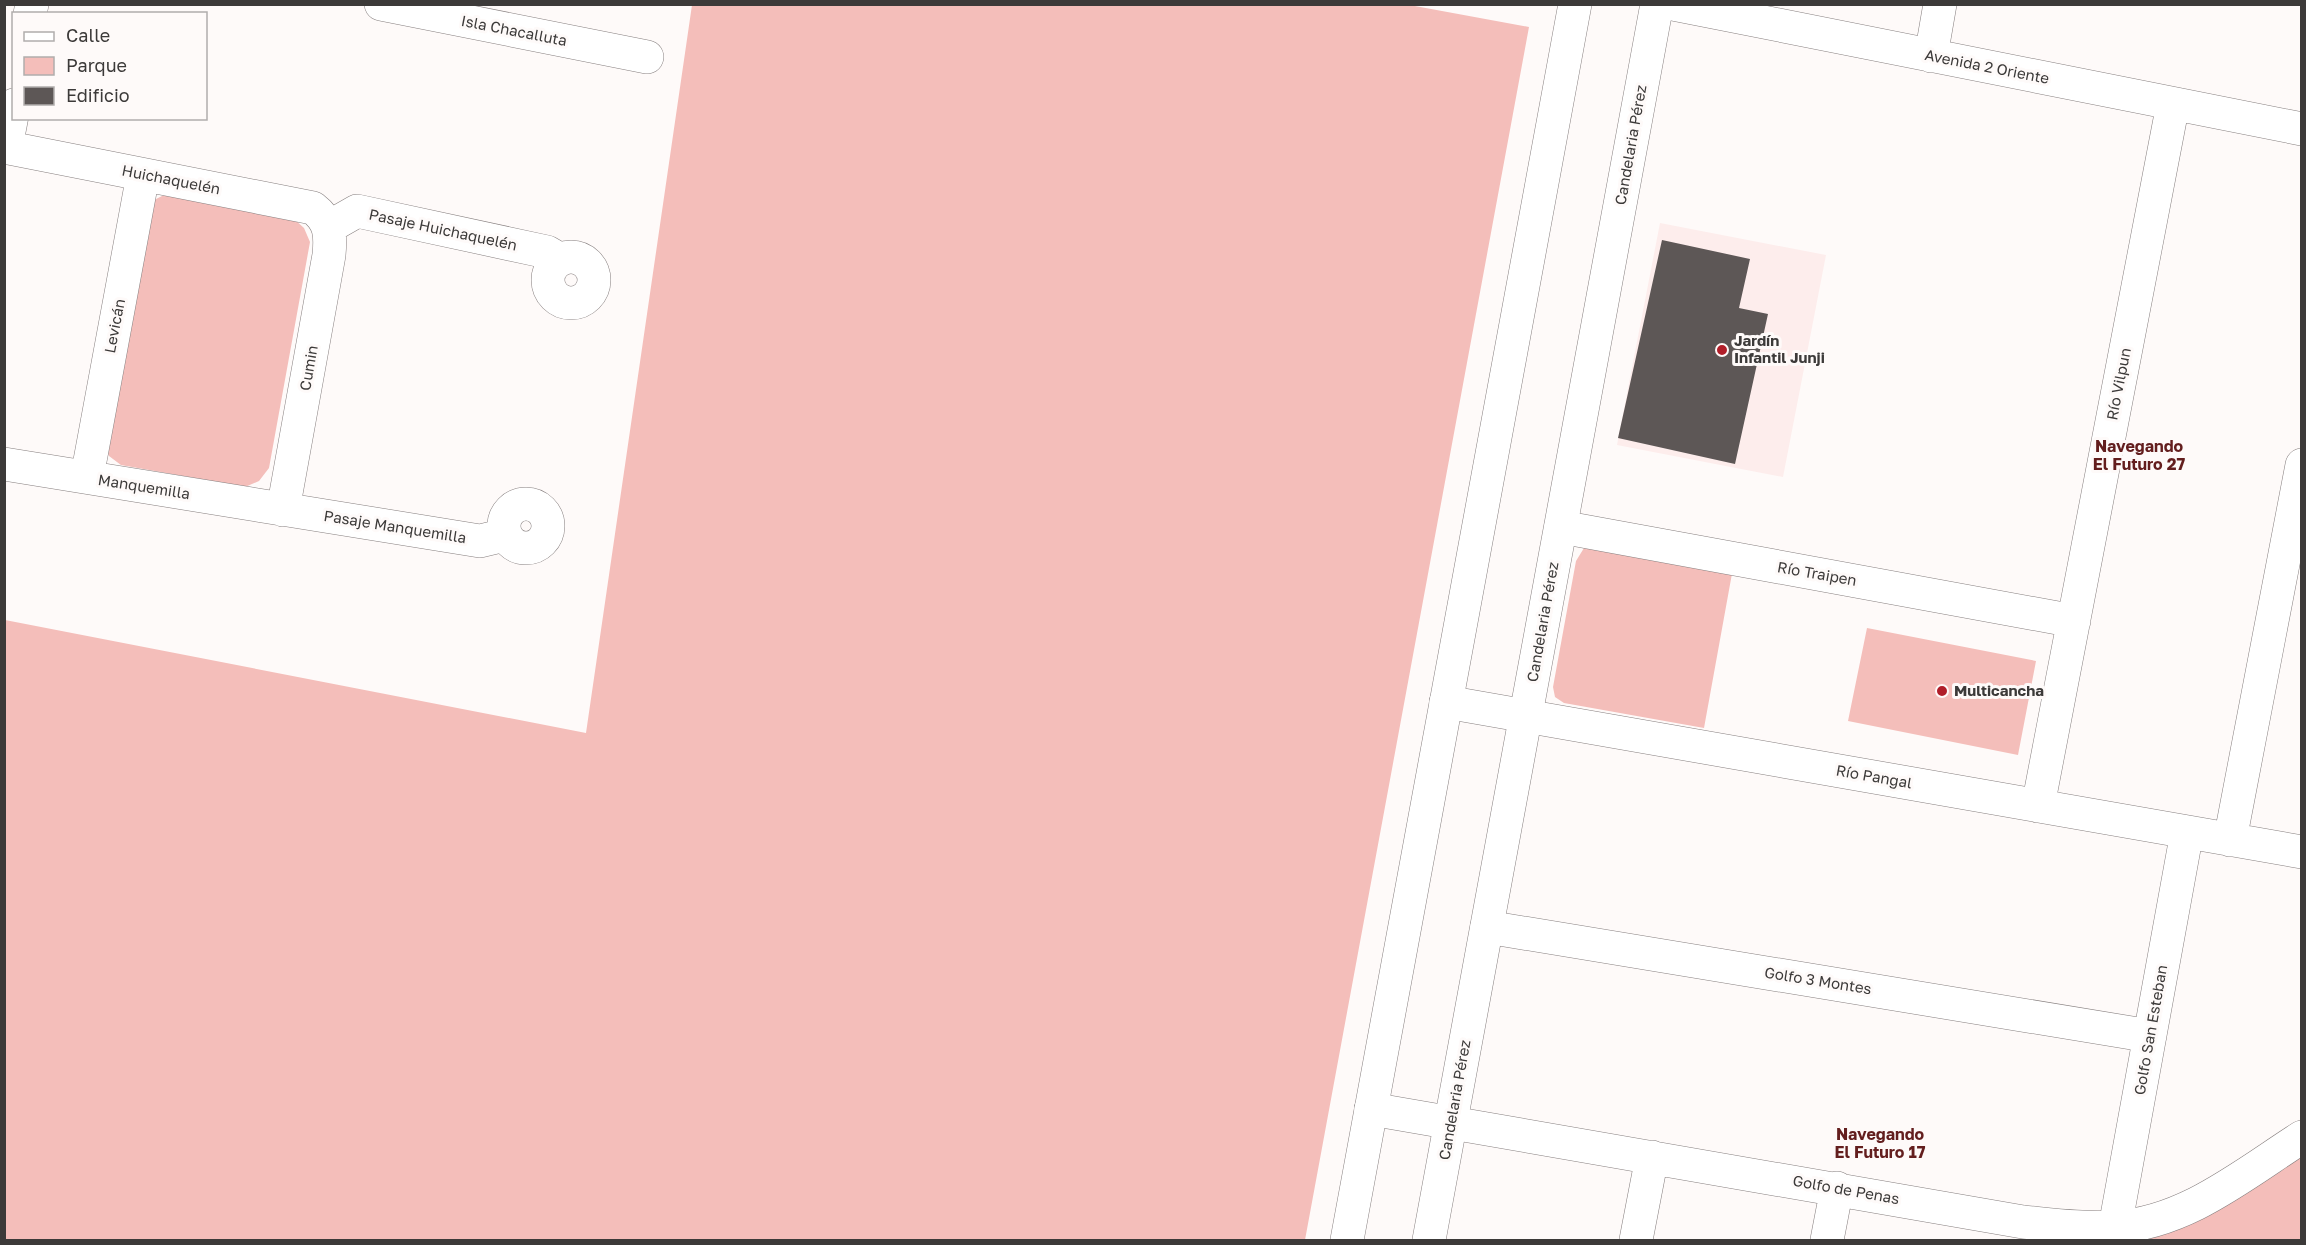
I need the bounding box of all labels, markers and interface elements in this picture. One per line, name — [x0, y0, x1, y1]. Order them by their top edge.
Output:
street label: Isla Chacalluta — [460, 11, 569, 49]
legend — [12, 12, 207, 120]
text: Calle — [66, 24, 110, 46]
street label: Avenida 2 Oriente — [1923, 45, 2051, 87]
text: Parque — [66, 54, 127, 76]
street label: Candelaria Pérez — [1611, 83, 1649, 206]
text: Edificio — [66, 84, 130, 106]
street label: Huichaquelén — [120, 161, 222, 197]
street label: Pasaje Huichaquelén — [367, 205, 519, 254]
street label: Levicán — [100, 297, 128, 355]
place label: Jardín Infantil Junji — [1734, 331, 1825, 366]
marker: Jardín Infantil Junji — [1715, 343, 1729, 357]
street label: Cumin — [295, 344, 321, 392]
street label: Río Vilpun — [2102, 346, 2134, 422]
district label: Navegando El Futuro 27 — [2093, 436, 2185, 474]
street label: Manquemilla — [97, 470, 191, 502]
street label: Pasaje Manquemilla — [323, 506, 468, 546]
street label: Río Traipen — [1776, 557, 1858, 589]
street label: Candelaria Pérez — [1523, 560, 1561, 683]
place label: Multicancha — [1954, 681, 2044, 699]
marker: Multicancha — [1935, 684, 1949, 698]
street label: Río Pangal — [1835, 760, 1914, 792]
street label: Golfo 3 Montes — [1763, 963, 1873, 997]
street label: Golfo San Esteban — [2130, 963, 2170, 1096]
street label: Candelaria Pérez — [1435, 1038, 1473, 1161]
district label: Navegando El Futuro 17 — [1835, 1124, 1926, 1162]
street label: Golfo de Penas — [1792, 1171, 1901, 1207]

